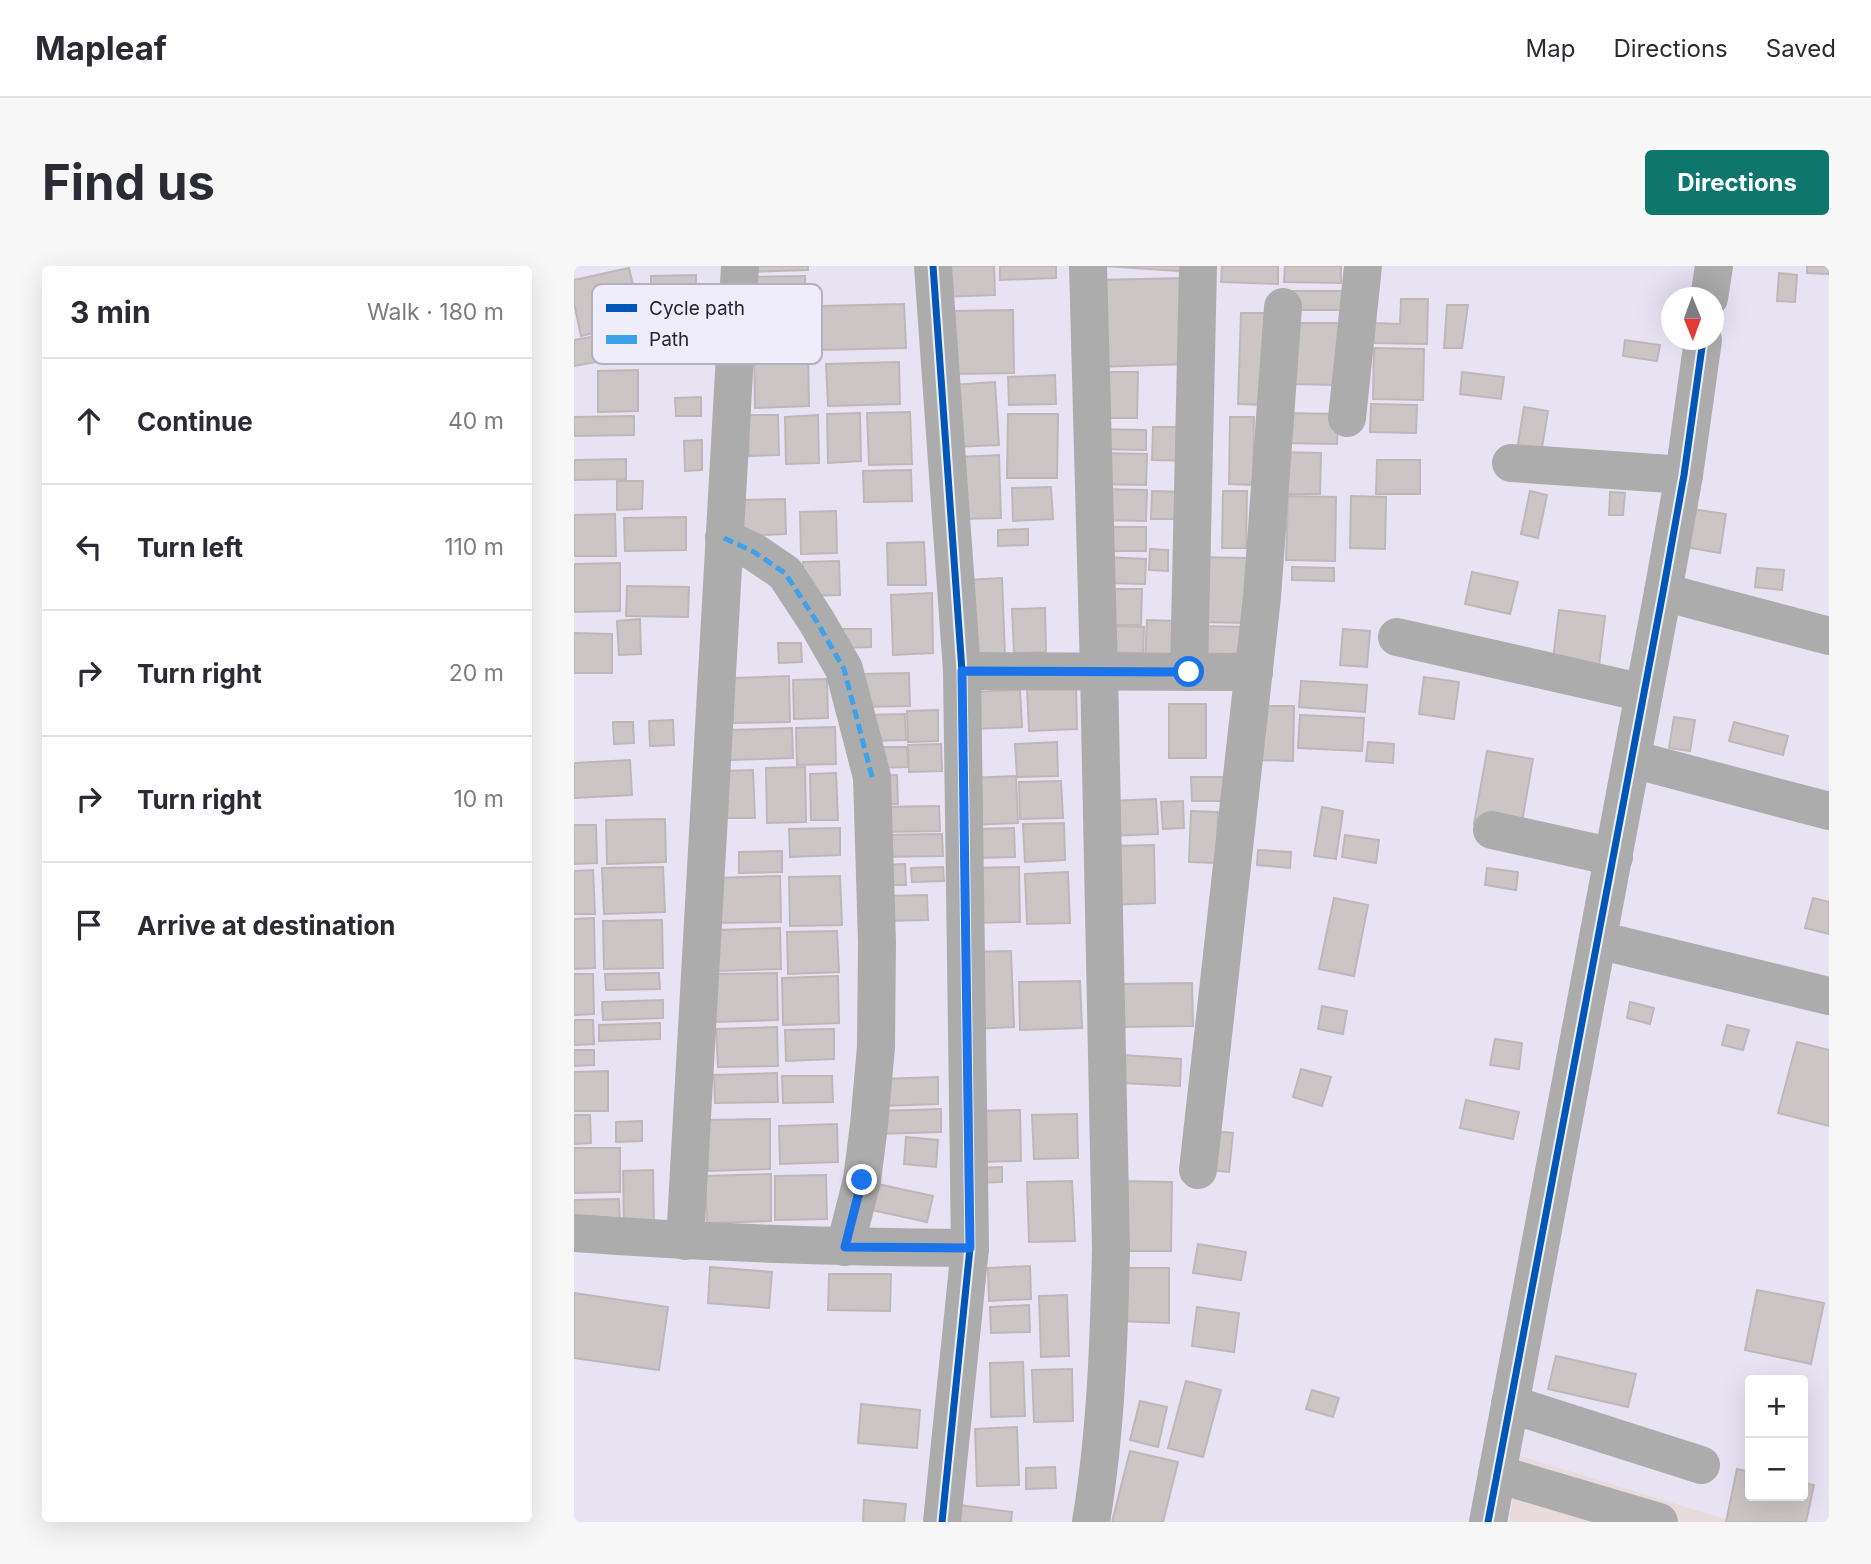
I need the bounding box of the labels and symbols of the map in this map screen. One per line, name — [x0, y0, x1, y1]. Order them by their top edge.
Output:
legend — [592, 284, 822, 364]
north arrow — [1661, 287, 1724, 350]
text: Cycle path — [649, 297, 745, 320]
text: Path — [649, 328, 689, 351]
route start — [1173, 656, 1204, 687]
route end — [846, 1164, 877, 1195]

